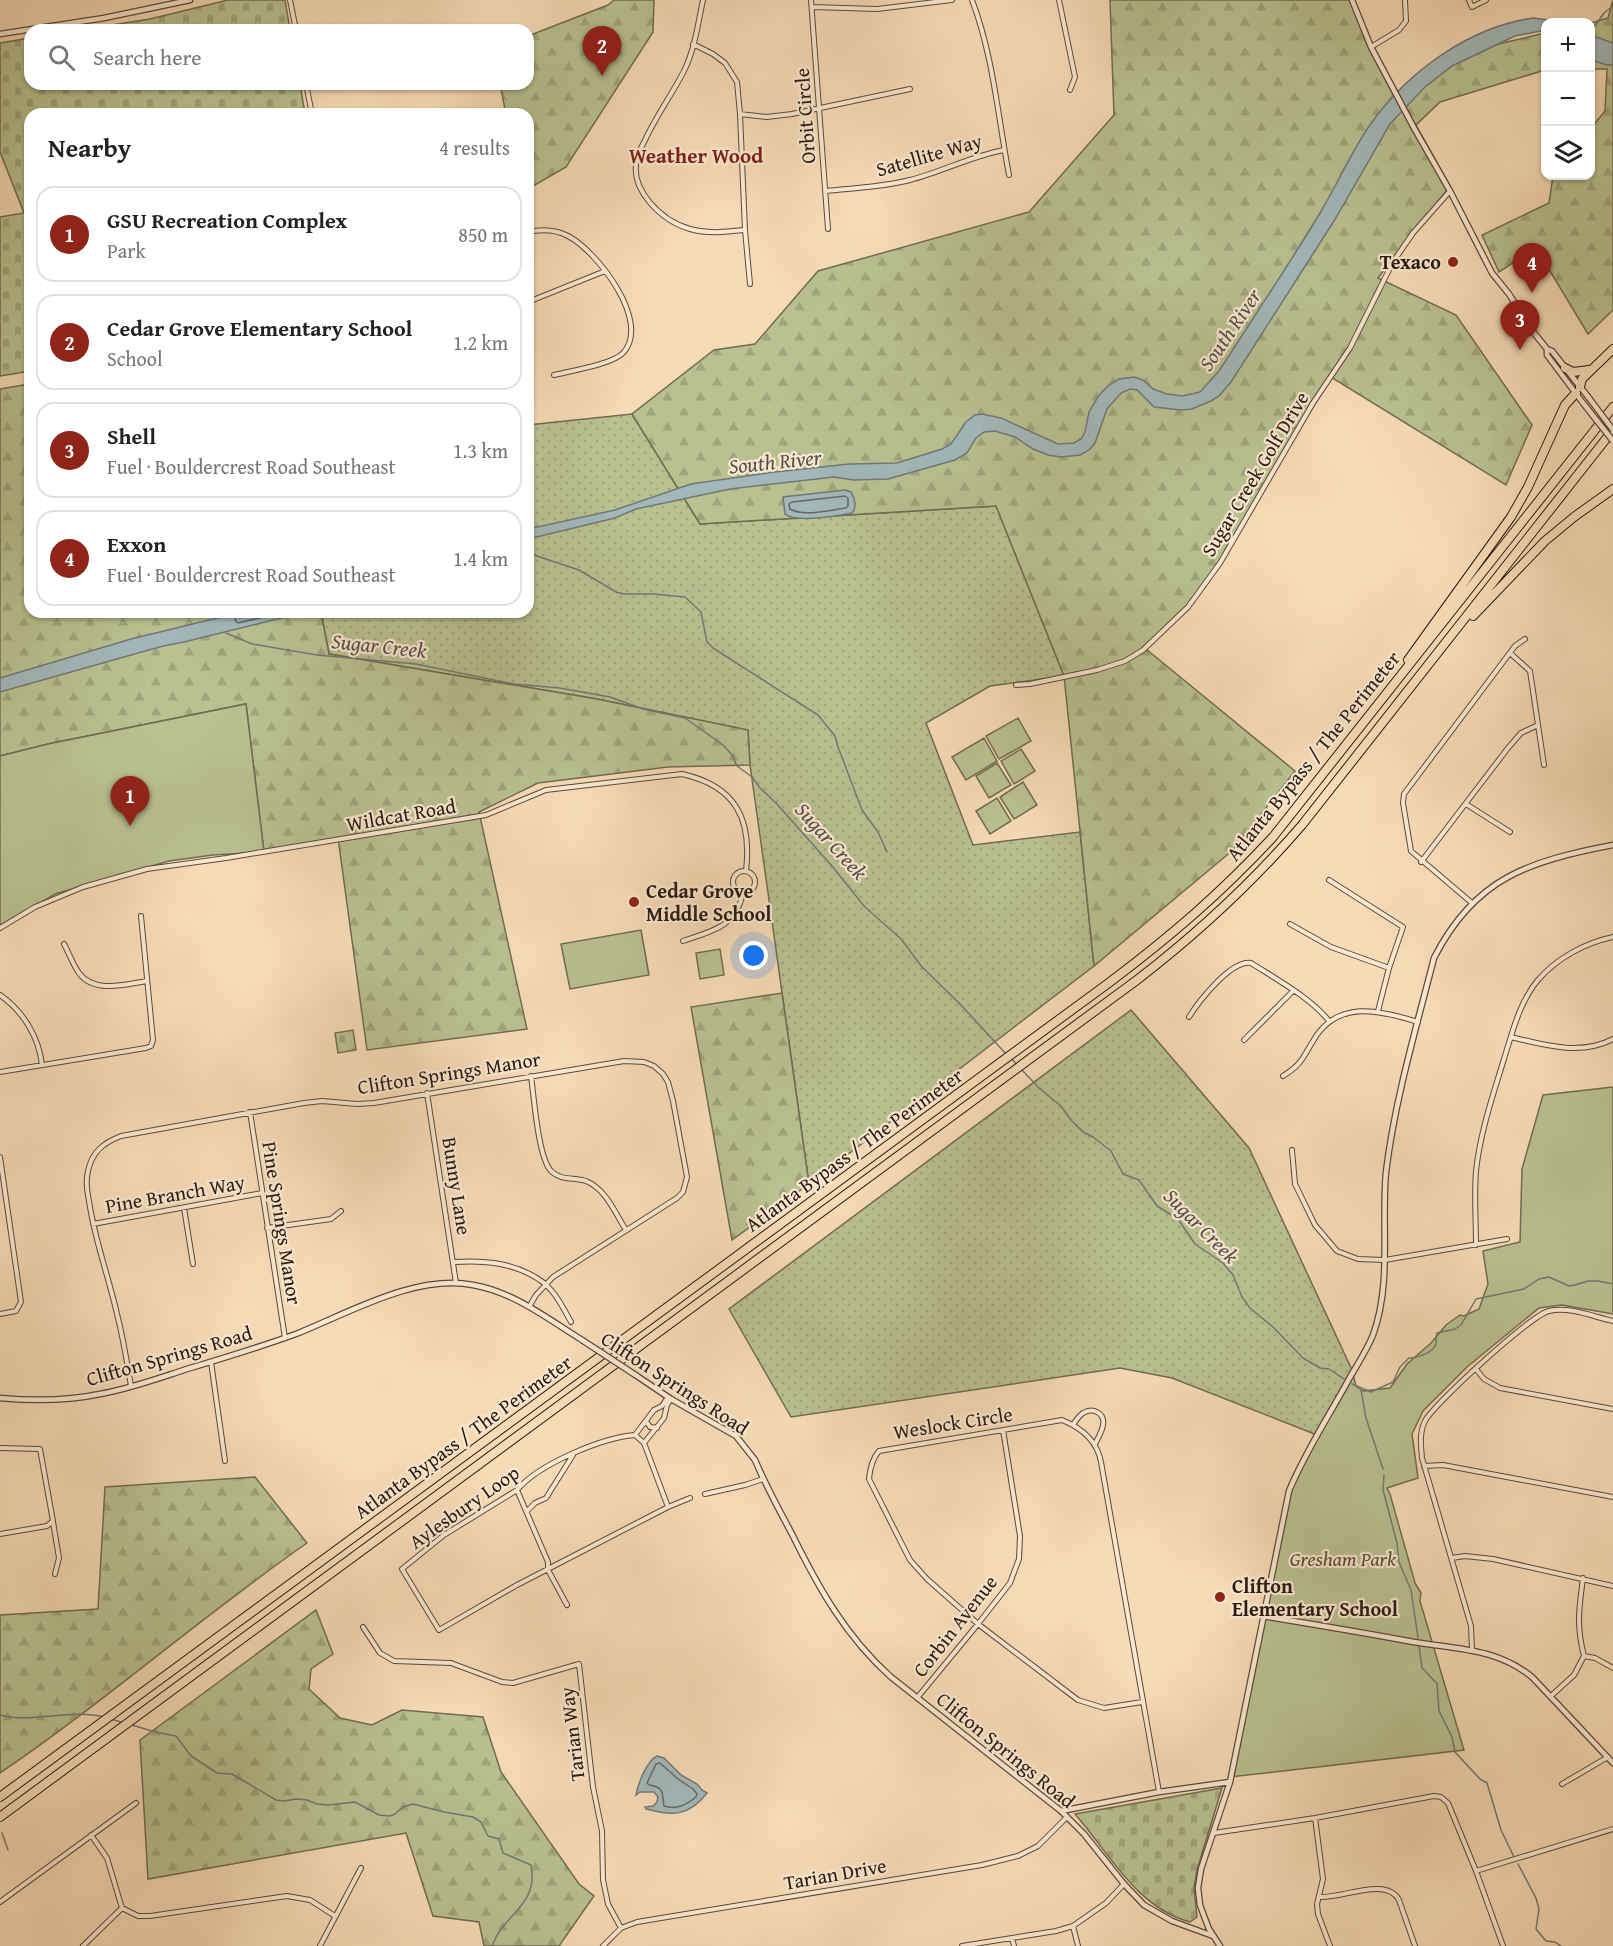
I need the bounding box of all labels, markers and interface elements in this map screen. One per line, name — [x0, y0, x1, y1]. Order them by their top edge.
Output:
map controls — [1541, 18, 1595, 180]
button: + — [1541, 18, 1595, 72]
search box — [24, 24, 534, 90]
pin: 2 — [582, 26, 622, 76]
icon: search — [45, 41, 78, 74]
text: Search here — [93, 41, 202, 73]
street label: Orbit Circle — [787, 67, 822, 165]
button: − — [1541, 72, 1595, 126]
street label: Satellite Way — [872, 126, 985, 183]
button: layers — [1541, 126, 1595, 180]
text: Nearby — [48, 128, 131, 167]
text: 4 results — [439, 133, 510, 162]
district label: Weather Wood — [629, 140, 763, 171]
text: GSU Recreation Complex — [107, 204, 347, 236]
text: 1 — [64, 220, 75, 249]
text: 850 m — [458, 220, 508, 249]
text: Park — [107, 236, 146, 265]
pin: 4 — [1512, 244, 1552, 293]
place label: Texaco — [1380, 247, 1441, 276]
marker: Texaco — [1446, 255, 1460, 269]
water label: South River — [1191, 282, 1269, 377]
pin: 3 — [1500, 300, 1540, 350]
text: Cedar Grove Elementary School — [107, 312, 412, 344]
text: 2 — [64, 328, 75, 357]
text: 1.2 km — [453, 328, 508, 357]
text: School — [107, 344, 163, 373]
street label: Sugar Creek Golf Drive — [1194, 386, 1315, 562]
text: Shell — [107, 420, 156, 452]
text: 3 — [64, 436, 75, 465]
text: 1.3 km — [453, 436, 508, 465]
water label: South River — [727, 441, 824, 482]
text: Fuel · Bouldercrest Road Southeast — [107, 452, 395, 481]
text: Exxon — [107, 528, 166, 560]
text: 4 — [64, 544, 75, 573]
text: 1.4 km — [453, 544, 508, 573]
text: Fuel · Bouldercrest Road Southeast — [107, 560, 395, 589]
water label: Sugar Creek — [330, 625, 429, 666]
street label: Atlanta Bypass / The Perimeter — [1219, 644, 1407, 867]
pin: 1 — [110, 776, 150, 826]
street label: Wildcat Road — [344, 791, 458, 838]
water label: Sugar Creek — [788, 795, 875, 887]
place label: Cedar Grove Middle School — [646, 876, 772, 928]
marker: Cedar Grove Middle School — [627, 895, 641, 909]
your location — [739, 941, 768, 970]
street label: Clifton Springs Manor — [355, 1044, 542, 1101]
street label: Atlanta Bypass / The Perimeter — [739, 1061, 969, 1239]
street label: Bunny Lane — [435, 1135, 480, 1237]
street label: Pine Springs Manor — [255, 1139, 310, 1307]
street label: Pine Branch Way — [103, 1167, 247, 1220]
water label: Sugar Creek — [1157, 1181, 1246, 1271]
street label: Clifton Springs Road — [83, 1318, 255, 1393]
street label: Clifton Springs Road — [596, 1324, 755, 1442]
street label: Atlanta Bypass / The Perimeter — [348, 1348, 578, 1526]
street label: Weslock Circle — [891, 1399, 1015, 1446]
street label: Aylesbury Loop — [403, 1458, 525, 1555]
park label: Gresham Park — [1290, 1544, 1397, 1573]
street label: Corbin Avenue — [906, 1569, 1004, 1683]
place label: Clifton Elementary School — [1232, 1571, 1398, 1623]
marker: Clifton Elementary School — [1213, 1590, 1227, 1604]
street label: Clifton Springs Road — [931, 1684, 1082, 1815]
street label: Tarian Way — [551, 1685, 592, 1783]
street label: Tarian Drive — [781, 1850, 888, 1897]

